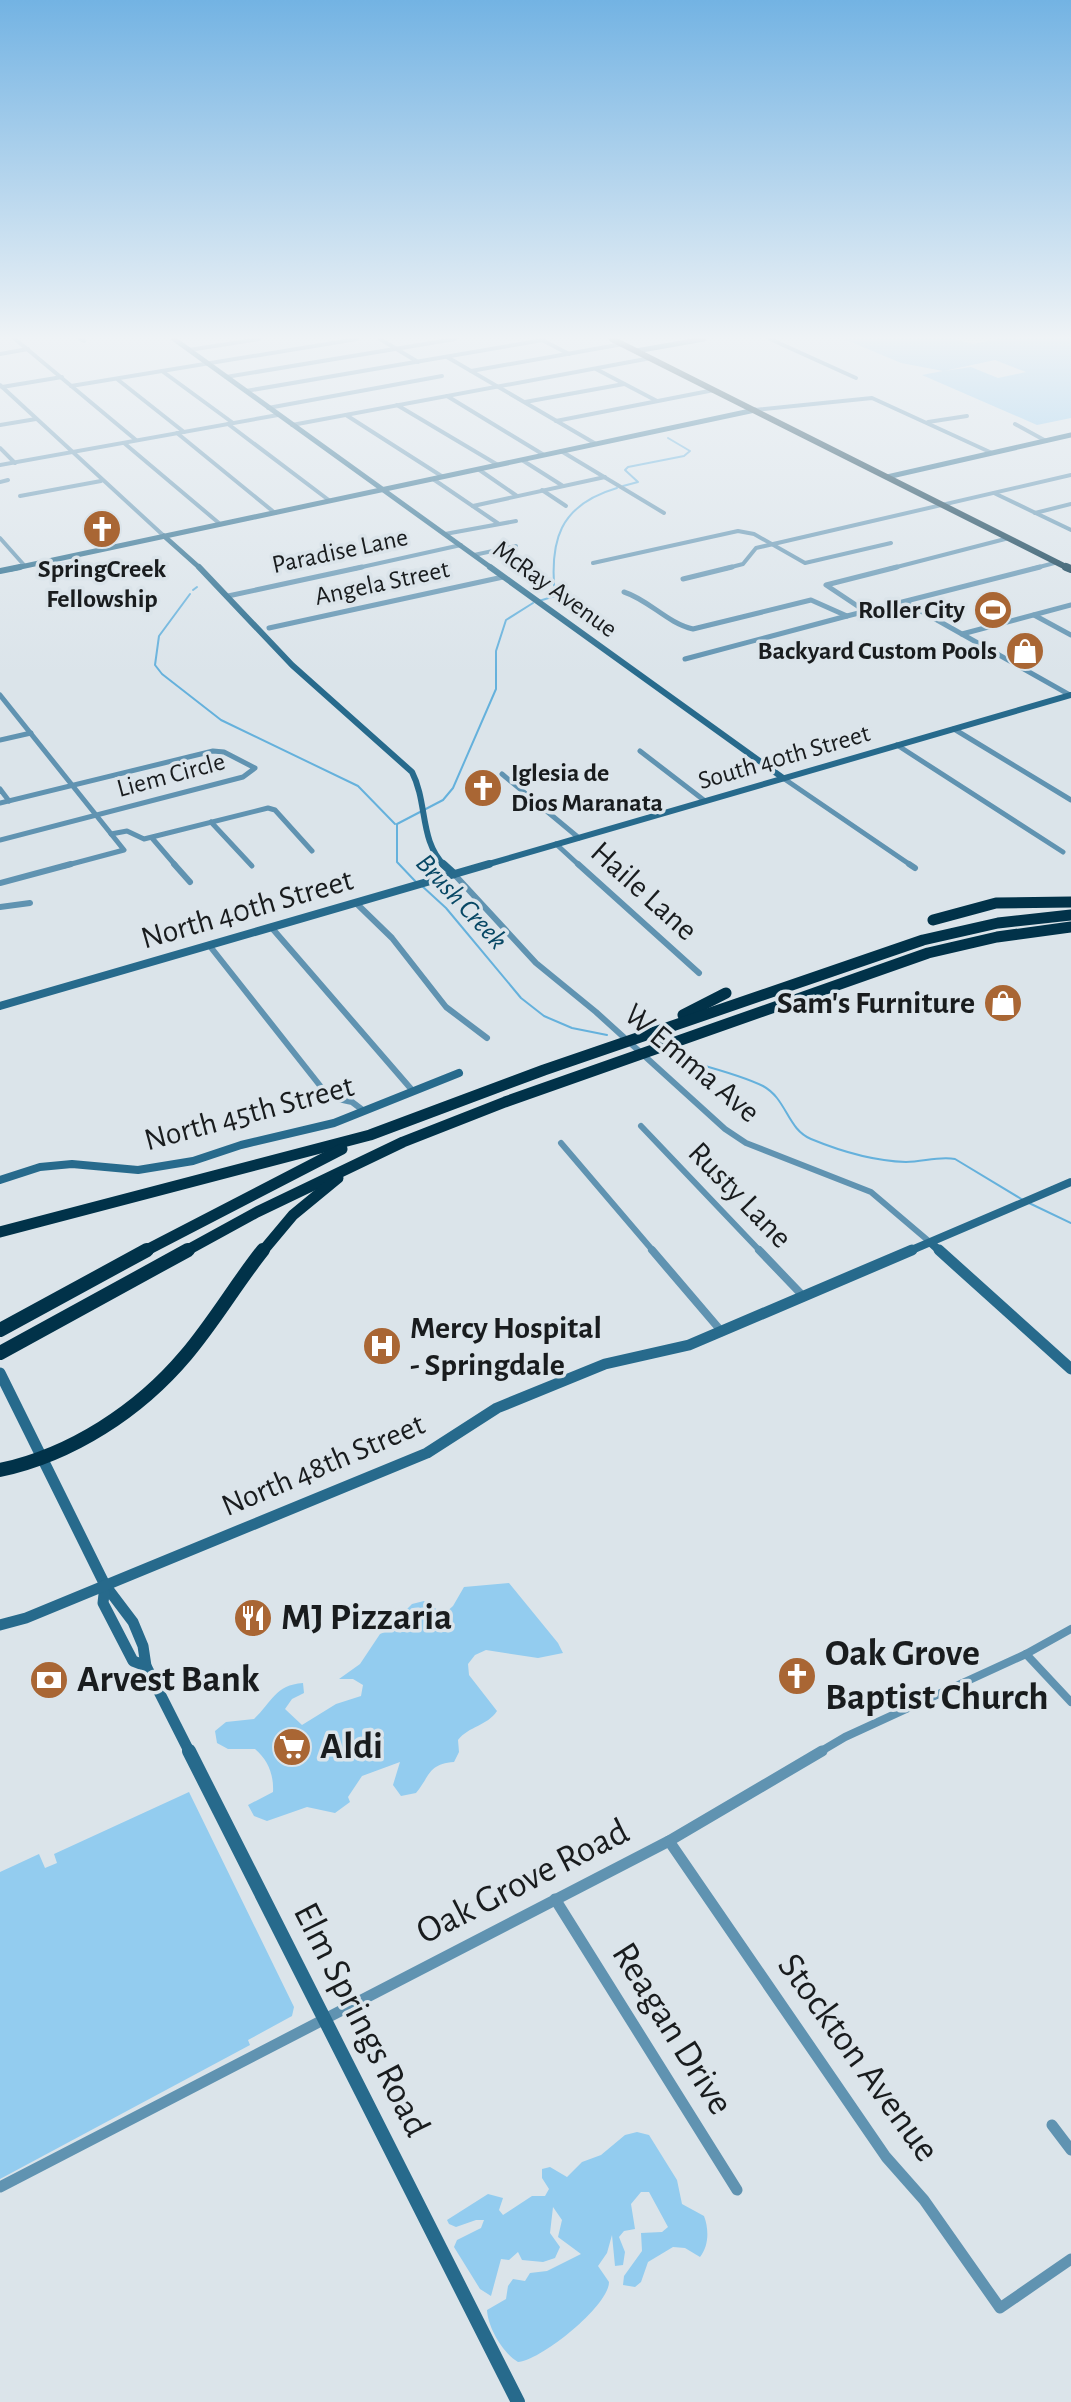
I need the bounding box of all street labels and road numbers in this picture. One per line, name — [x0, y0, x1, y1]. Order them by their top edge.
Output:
street label: Paradise Lane — [270, 524, 410, 578]
street label: McRay Avenue — [488, 536, 622, 642]
street label: Angela Street — [312, 556, 452, 610]
street label: South 40th Street — [695, 720, 873, 794]
street label: Liem Circle — [114, 748, 228, 802]
street label: Haile Lane — [585, 835, 703, 947]
street label: North 40th Street — [137, 863, 357, 955]
street label: W Emma Ave — [618, 998, 766, 1128]
street label: North 45th Street — [141, 1070, 357, 1156]
street label: Rusty Lane — [682, 1136, 798, 1254]
street label: North 48th Street — [217, 1408, 429, 1522]
street label: Oak Grove Road — [411, 1812, 635, 1952]
street label: Elm Springs Road — [286, 1897, 436, 2143]
street label: Reagan Drive — [604, 1936, 740, 2122]
street label: Stockton Avenue — [770, 1947, 946, 2169]

